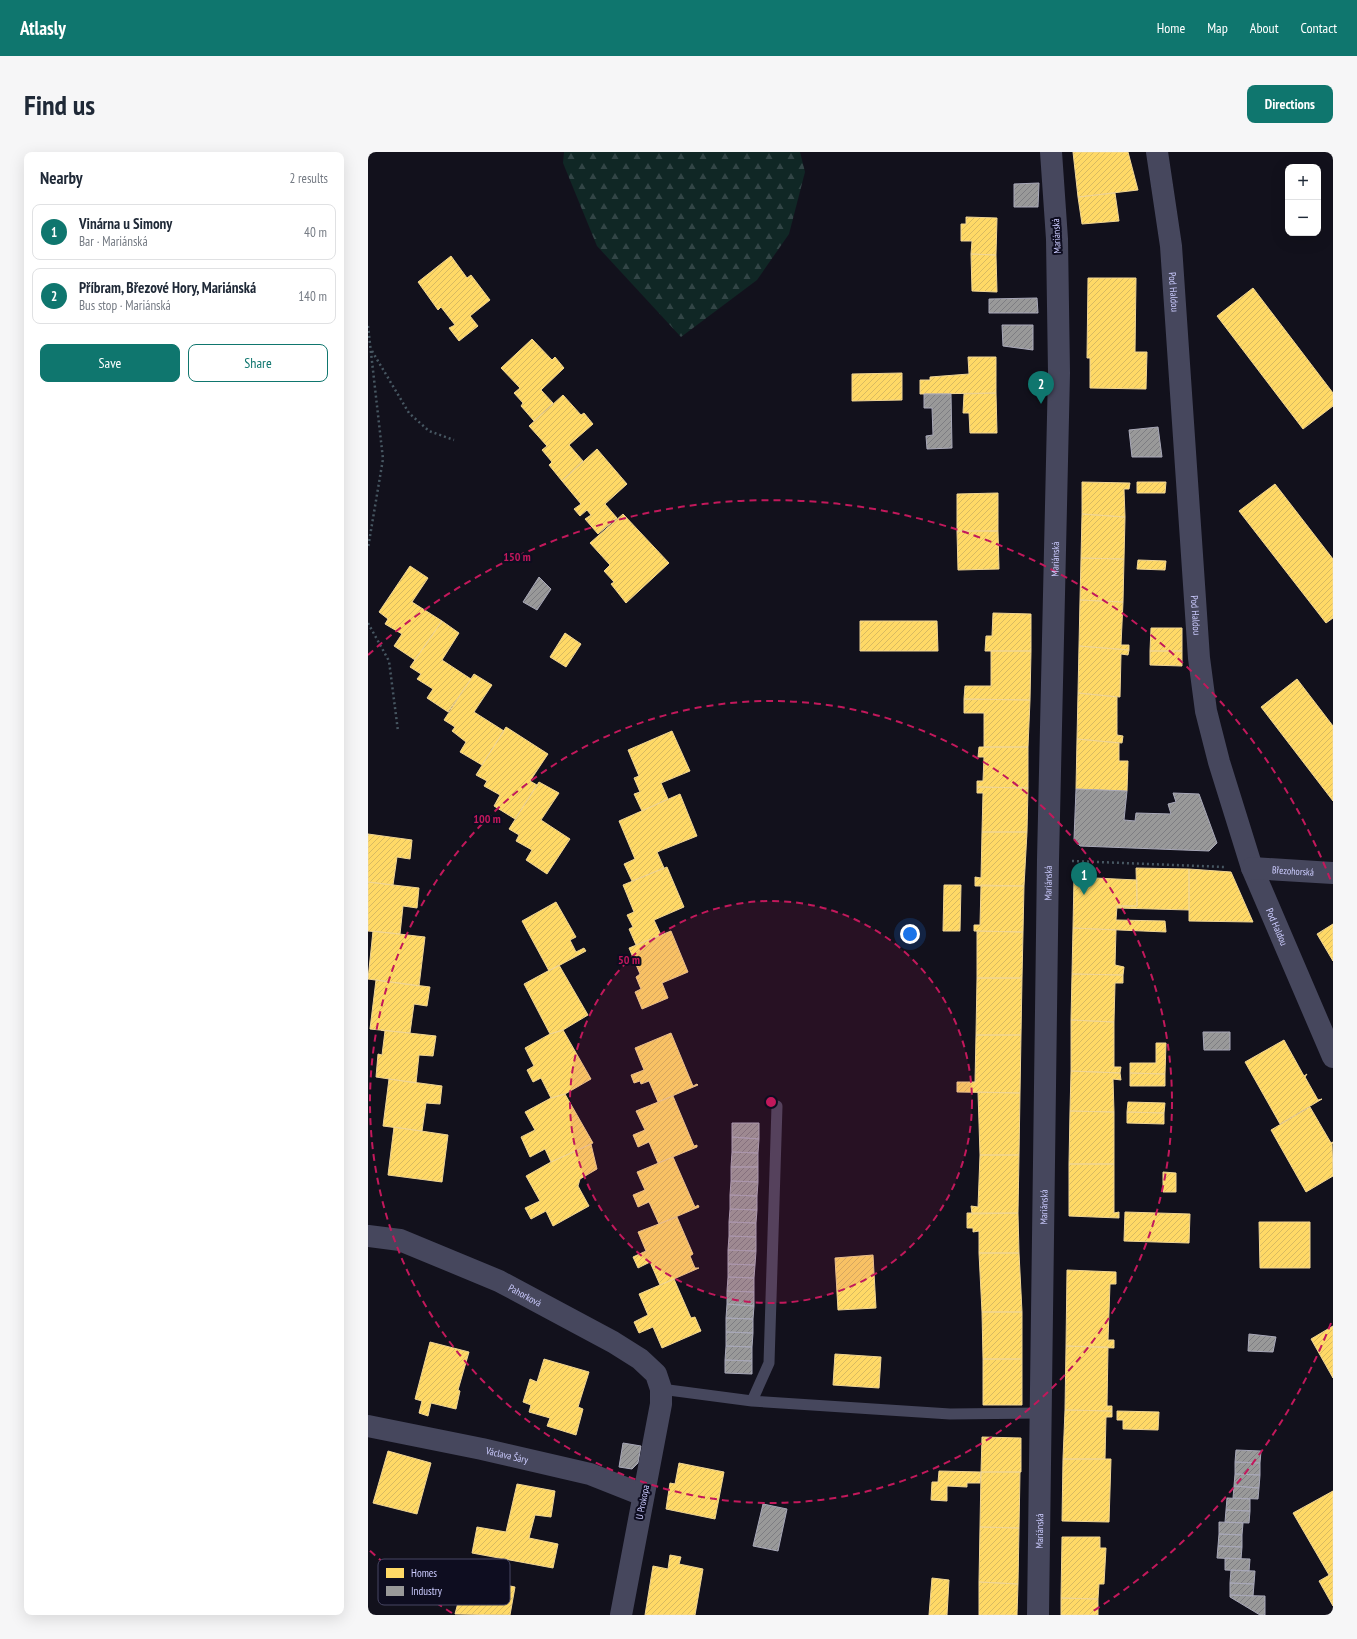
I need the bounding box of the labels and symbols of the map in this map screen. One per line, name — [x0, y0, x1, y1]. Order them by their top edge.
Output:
street label: Mariánská — [1049, 218, 1064, 254]
street label: Pod Haldou — [1166, 272, 1181, 312]
pin: 2 — [1028, 371, 1054, 404]
street label: Mariánská — [1048, 542, 1062, 577]
text: 150 m — [503, 549, 531, 564]
street label: Pod Haldou — [1188, 595, 1203, 635]
text: 100 m — [473, 811, 501, 826]
pin: 1 — [1071, 862, 1097, 895]
street label: Březohorská — [1271, 863, 1314, 879]
street label: Mariánská — [1041, 866, 1055, 901]
street label: Pod Haldou — [1263, 906, 1291, 948]
your location — [900, 924, 920, 944]
text: 50 m — [618, 952, 640, 967]
centre of rings — [764, 1095, 778, 1109]
street label: Mariánská — [1037, 1189, 1051, 1225]
street label: Pahorková — [506, 1281, 544, 1310]
street label: Václava Šáry — [484, 1444, 530, 1467]
street label: U Prokopa — [633, 1484, 652, 1521]
street label: Mariánská — [1033, 1513, 1046, 1549]
legend — [378, 1559, 510, 1605]
text: Homes — [411, 1566, 437, 1580]
text: Industry — [411, 1584, 443, 1598]

